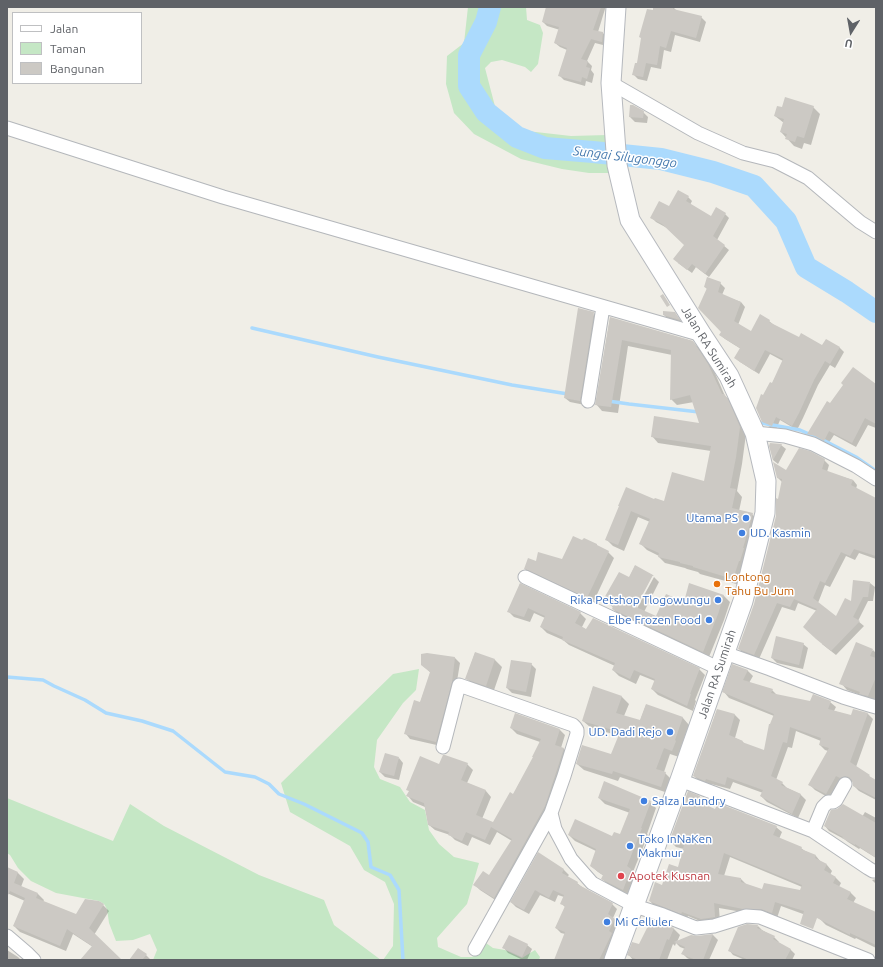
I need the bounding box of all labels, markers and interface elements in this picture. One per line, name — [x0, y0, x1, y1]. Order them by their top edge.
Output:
legend — [12, 12, 142, 84]
north arrow — [831, 12, 871, 52]
text: Jalan — [50, 22, 78, 35]
text: U — [844, 37, 854, 50]
text: Taman — [50, 42, 86, 55]
text: Bangunan — [50, 62, 104, 75]
water label: Sungai Silugonggo — [572, 143, 678, 171]
street label: Jalan RA Sumirah — [678, 304, 740, 390]
place label: Utama PS — [686, 511, 738, 525]
marker: Utama PS — [741, 513, 751, 523]
place label: UD. Kasmin — [750, 526, 811, 540]
marker: UD. Kasmin — [737, 528, 747, 538]
place label: Lontong Tahu Bu Jum — [725, 570, 794, 598]
marker: Lontong Tahu Bu Jum — [712, 579, 722, 589]
place label: Rika Petshop Tlogowungu — [570, 593, 710, 607]
marker: Rika Petshop Tlogowungu — [713, 595, 723, 605]
place label: Elbe Frozen Food — [608, 613, 701, 627]
marker: Elbe Frozen Food — [704, 615, 714, 625]
street label: Jalan RA Sumirah — [695, 628, 739, 720]
place label: UD. Dadi Rejo — [589, 725, 662, 739]
marker: UD. Dadi Rejo — [665, 727, 675, 737]
place label: Salza Laundry — [652, 794, 726, 808]
marker: Salza Laundry — [639, 796, 649, 806]
place label: Toko InNaKen Makmur — [638, 832, 712, 860]
marker: Toko InNaKen Makmur — [625, 841, 635, 851]
place label: Apotek Kusnan — [629, 869, 710, 883]
marker: Apotek Kusnan — [616, 871, 626, 881]
place label: Mi Celluler — [615, 915, 673, 929]
marker: Mi Celluler — [602, 917, 612, 927]

